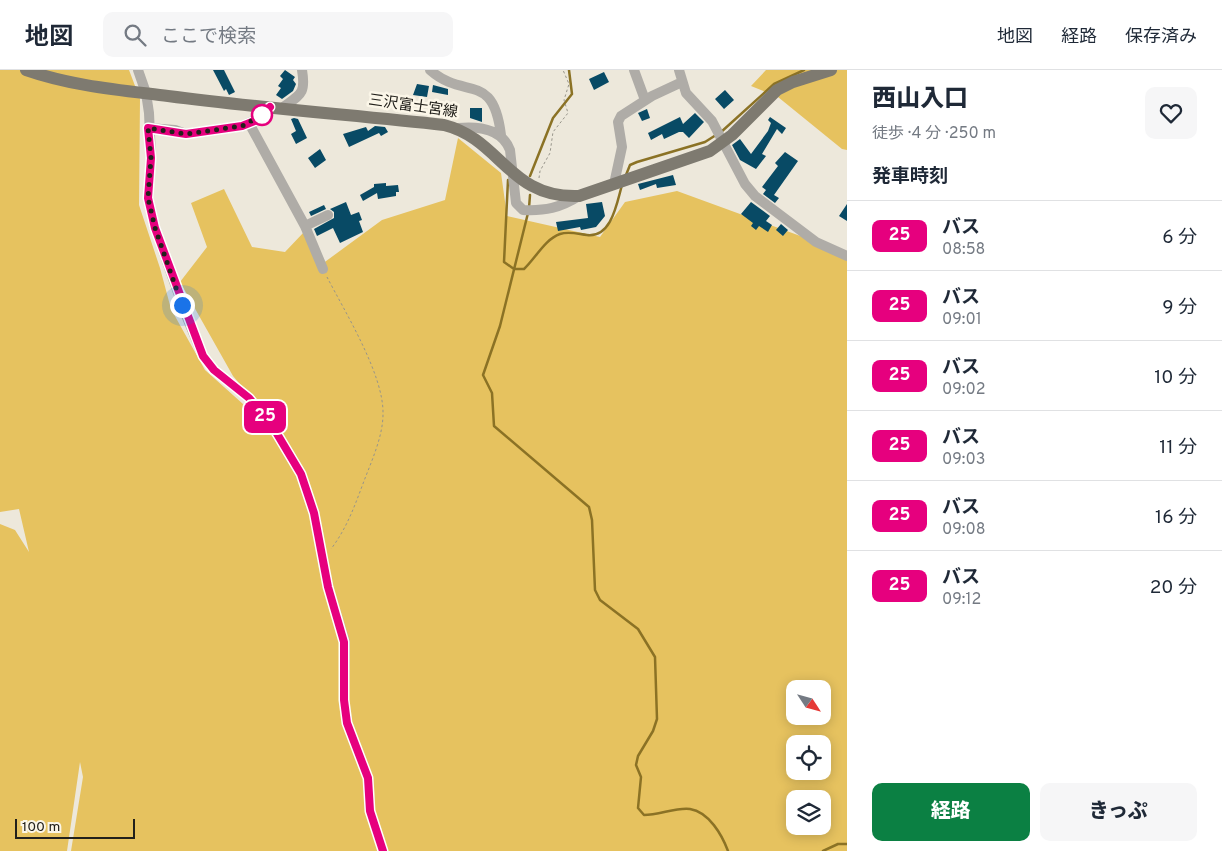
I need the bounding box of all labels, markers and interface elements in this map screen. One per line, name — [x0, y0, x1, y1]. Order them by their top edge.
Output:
search box — [103, 12, 453, 57]
icon: search — [121, 21, 149, 49]
text: 地図 — [25, 23, 73, 53]
text: ここで検索 — [161, 25, 256, 49]
text: 地図 — [997, 26, 1033, 49]
text: 経路 — [1061, 26, 1097, 49]
text: 保存済み — [1125, 26, 1197, 49]
text: 西山入口 — [872, 85, 968, 115]
button: heart — [1145, 87, 1197, 139]
street label: 三沢富士宮線 — [367, 91, 459, 123]
unlabelled marker — [251, 104, 273, 126]
text: 徒歩 · 4 分 · 250 m — [872, 124, 996, 144]
text: 発車時刻 — [872, 165, 948, 189]
text: バス — [942, 216, 980, 240]
text: 25 — [888, 224, 911, 247]
text: 6 分 — [1162, 226, 1197, 250]
text: 08:58 — [942, 240, 985, 260]
text: バス — [942, 286, 980, 310]
your location — [170, 293, 195, 318]
text: 25 — [888, 294, 911, 317]
text: 9 分 — [1162, 296, 1197, 320]
text: 09:01 — [942, 310, 982, 330]
text: バス — [942, 356, 980, 380]
text: 25 — [888, 364, 911, 387]
text: 10 分 — [1154, 366, 1197, 390]
text: 09:02 — [942, 380, 986, 400]
line badge: 25 — [242, 401, 288, 433]
text: 25 — [254, 405, 276, 428]
text: バス — [942, 426, 980, 450]
text: 25 — [888, 434, 911, 457]
text: 11 分 — [1159, 436, 1197, 460]
text: 09:03 — [942, 450, 985, 470]
text: バス — [942, 496, 980, 520]
text: 25 — [888, 504, 911, 527]
text: 16 分 — [1155, 506, 1197, 530]
text: 09:08 — [942, 520, 985, 540]
text: バス — [942, 566, 980, 590]
text: 25 — [888, 574, 911, 597]
text: 20 分 — [1150, 576, 1197, 600]
text: 09:12 — [942, 590, 981, 610]
north arrow — [786, 680, 831, 725]
map controls — [786, 680, 831, 835]
button: locate — [786, 735, 831, 780]
button: 経路 — [872, 783, 1030, 841]
button: きっぷ — [1040, 783, 1197, 841]
button: layers — [786, 790, 831, 835]
scale bar — [15, 816, 135, 839]
text: 100 m — [22, 819, 60, 836]

